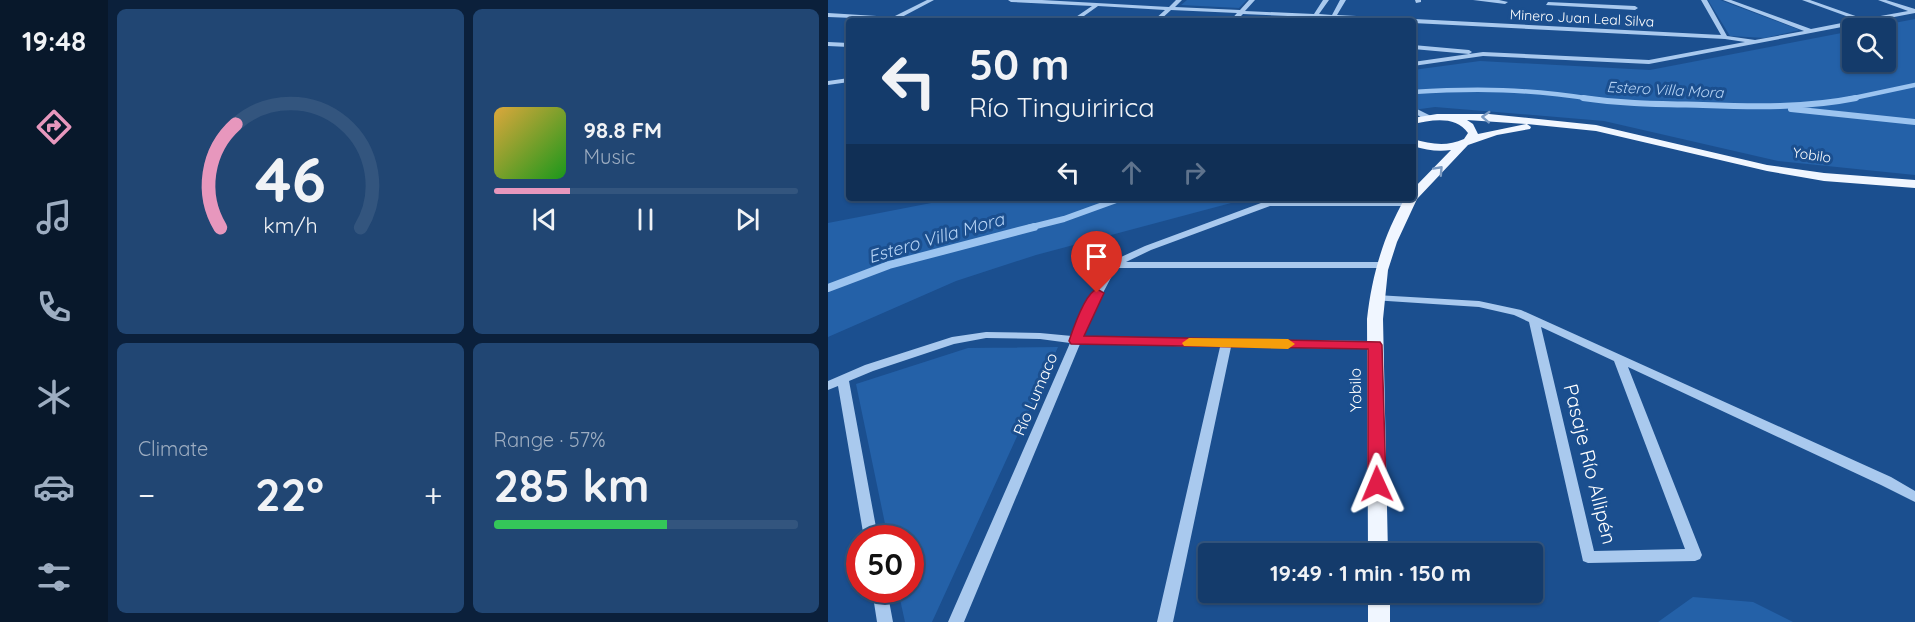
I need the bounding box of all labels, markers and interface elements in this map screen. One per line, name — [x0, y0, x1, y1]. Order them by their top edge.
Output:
street label: Minero Juan Leal Silva — [1509, 5, 1655, 31]
map controls — [1842, 18, 1896, 72]
button: search — [1842, 18, 1896, 72]
text: 19:48 — [22, 24, 86, 58]
text: 50 m — [969, 38, 1069, 91]
icon: left — [870, 42, 948, 120]
water label: Estero Villa Mora — [1606, 77, 1725, 102]
text: Río Tinguiririca — [969, 90, 1155, 124]
icon: directions — [33, 106, 75, 148]
one-way arrow — [1481, 111, 1490, 124]
text: 98.8 FM — [584, 116, 662, 144]
text: 46 — [255, 141, 326, 219]
street label: Yobilo — [1792, 143, 1832, 167]
text: Music — [584, 144, 635, 169]
icon: left — [1052, 156, 1085, 189]
icon: ahead — [1115, 156, 1148, 189]
icon: right — [1178, 156, 1211, 189]
one-way arrow — [1432, 167, 1443, 177]
icon: music — [33, 196, 75, 238]
icon: previous — [528, 203, 561, 236]
icon: pause — [629, 203, 662, 236]
icon: next — [731, 203, 764, 236]
water label: Estero Villa Mora — [865, 207, 1008, 268]
text: km/h — [263, 213, 317, 239]
pin — [1071, 231, 1122, 293]
icon: arrive — [1080, 240, 1113, 273]
icon: phone — [33, 286, 75, 328]
street label: Río Lumaco — [1009, 350, 1061, 438]
street label: Yobilo — [1345, 368, 1365, 412]
icon: climate — [33, 376, 75, 418]
street label: Pasaje Río Allipén — [1558, 381, 1622, 547]
text: Range · 57% — [494, 427, 606, 452]
text: Climate — [138, 436, 208, 461]
position arrow — [1345, 452, 1409, 516]
text: 285 km — [494, 457, 649, 513]
icon: car — [33, 466, 75, 508]
text: 22° — [255, 466, 324, 522]
text: − — [138, 474, 155, 515]
text: + — [424, 474, 443, 515]
speed limit sign: 50 — [846, 525, 924, 603]
icon: filters — [33, 556, 75, 598]
text: 19:49 · 1 min · 150 m — [1270, 559, 1471, 587]

